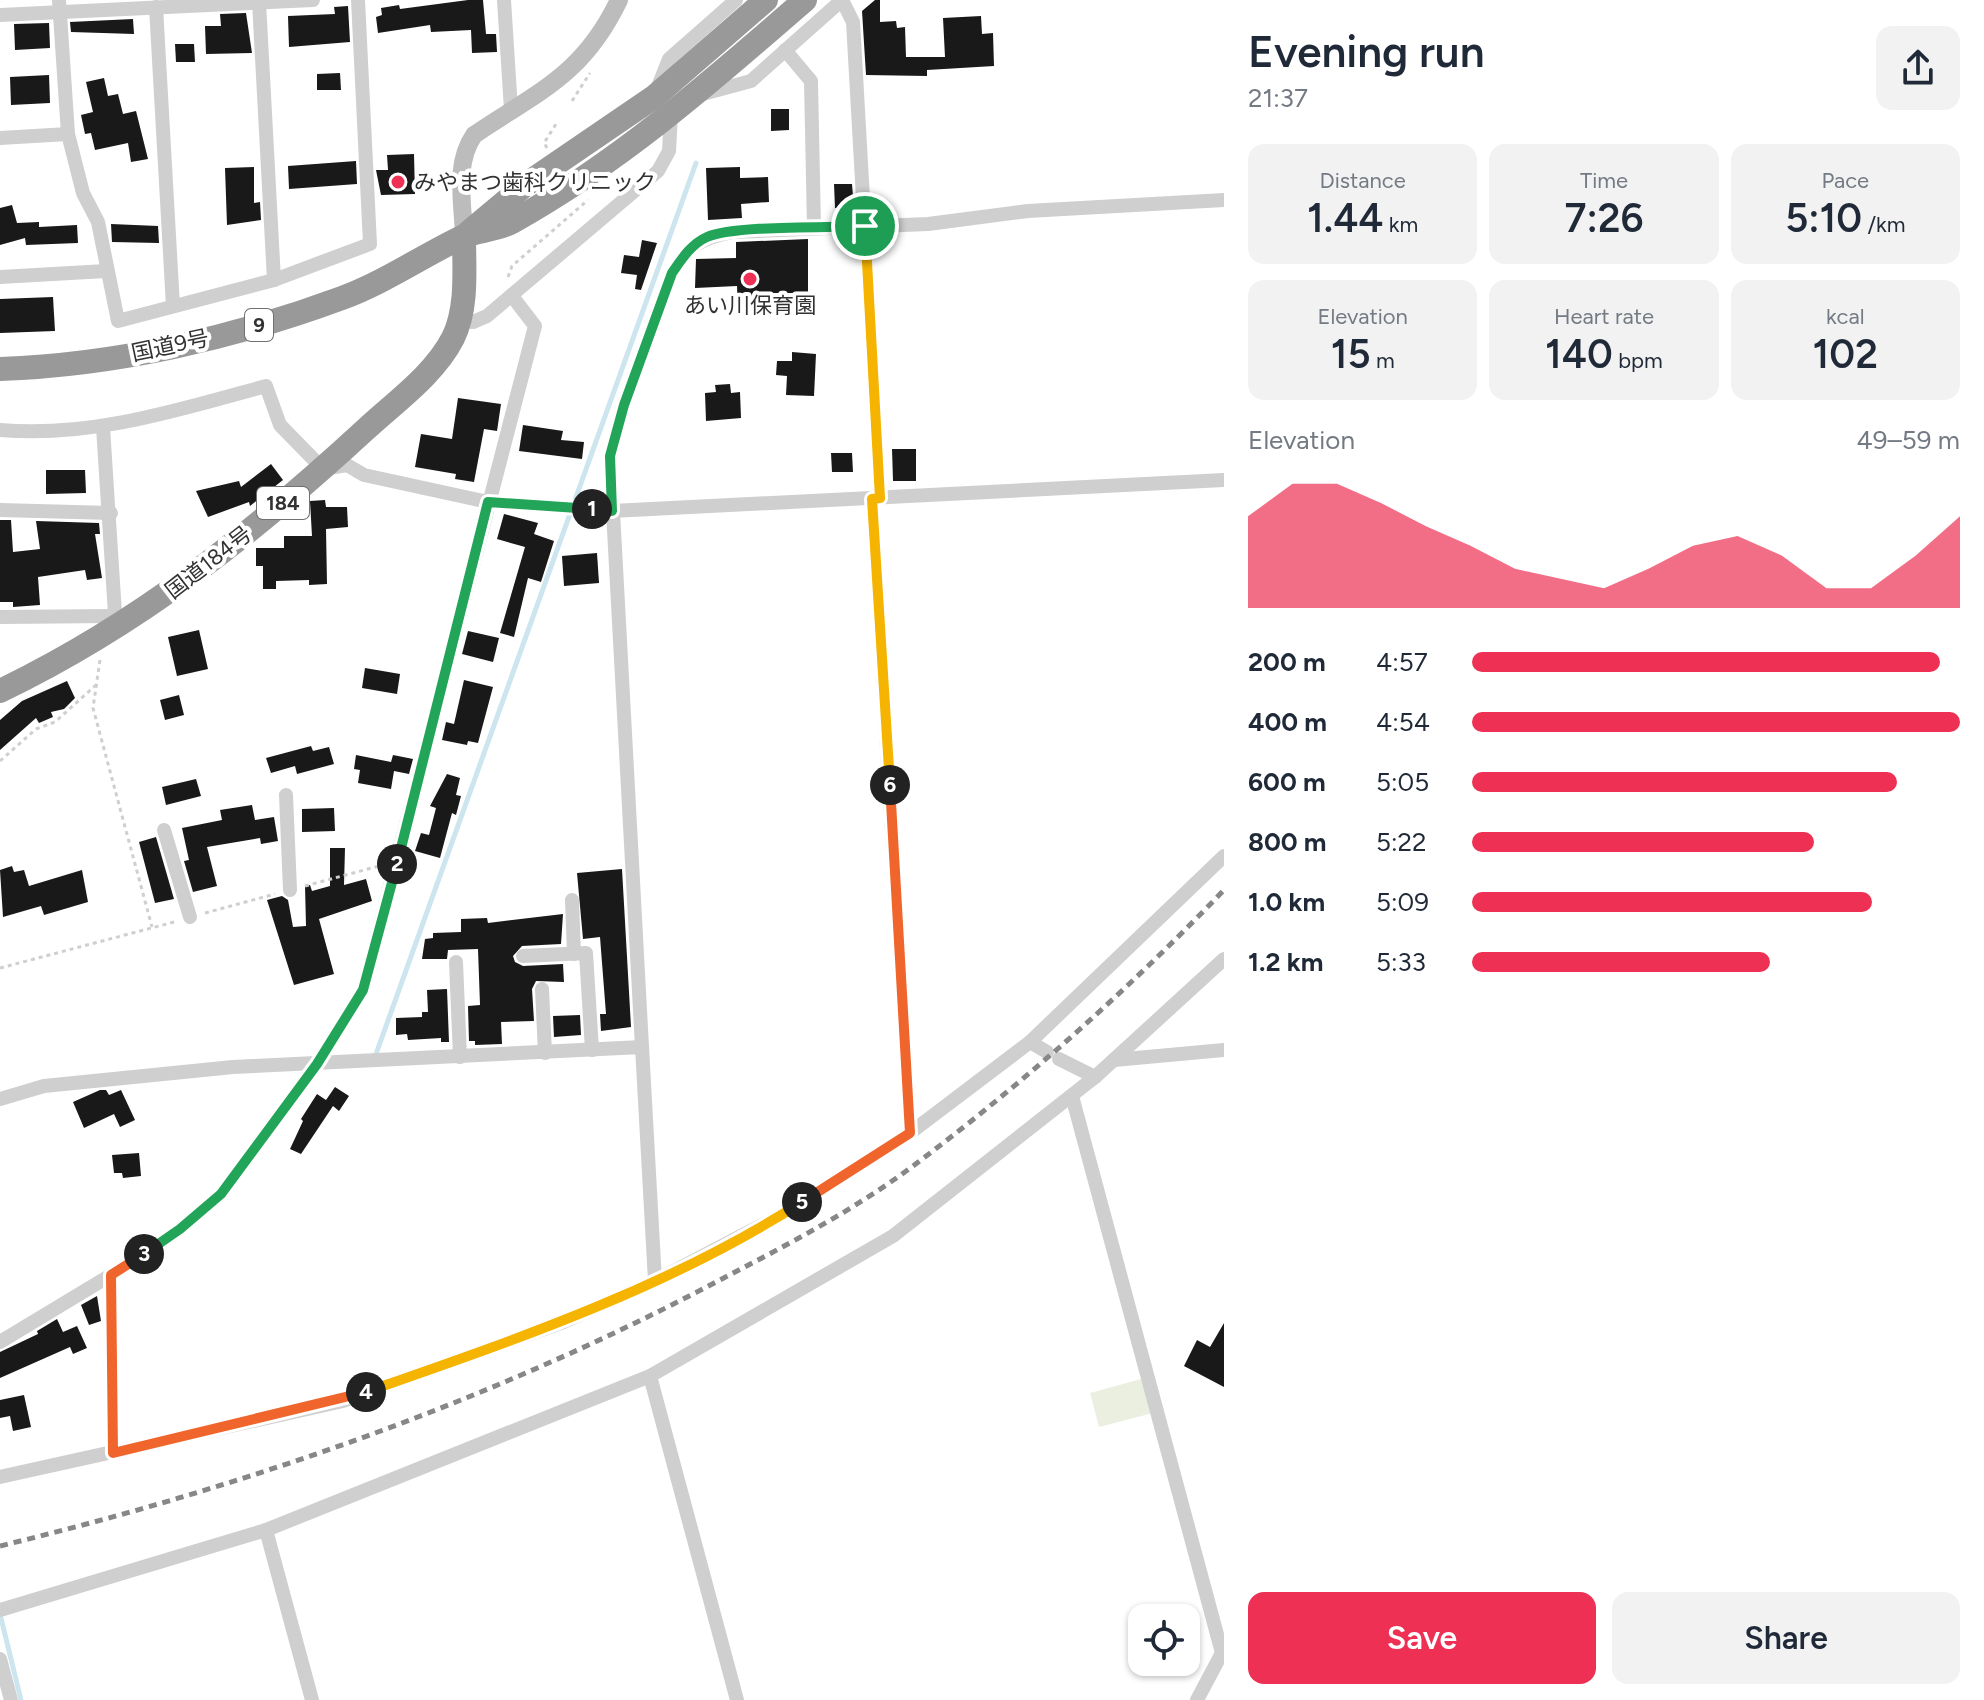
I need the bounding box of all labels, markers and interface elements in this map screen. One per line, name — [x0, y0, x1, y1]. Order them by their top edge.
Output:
text: Evening run — [1248, 25, 1485, 78]
button: share — [1876, 26, 1960, 110]
text: 21:37 — [1248, 82, 1308, 114]
text: Distance — [1320, 167, 1406, 194]
text: Time — [1580, 167, 1628, 194]
text: Pace — [1821, 167, 1869, 194]
place label: みやまつ歯科クリニック — [414, 169, 656, 196]
marker: みやまつ歯科クリニック — [389, 173, 407, 191]
pin — [831, 192, 899, 260]
text: 1.44 — [1307, 194, 1383, 242]
text: 7:26 — [1564, 194, 1643, 242]
text: 5:10 — [1785, 194, 1862, 242]
icon: arrive — [843, 204, 887, 248]
text: km — [1383, 211, 1418, 238]
text: /km — [1862, 211, 1906, 238]
marker: あい川保育園 — [741, 270, 759, 288]
place label: あい川保育園 — [684, 292, 816, 319]
text: Elevation — [1317, 303, 1408, 330]
text: Heart rate — [1554, 303, 1654, 330]
text: kcal — [1826, 303, 1865, 330]
road number: 9 — [245, 309, 273, 341]
street label: 国道9号 — [129, 324, 211, 367]
text: 15 — [1331, 330, 1371, 378]
text: 140 — [1545, 330, 1613, 378]
text: 102 — [1813, 330, 1878, 378]
text: m — [1371, 347, 1395, 374]
text: bpm — [1613, 347, 1663, 374]
text: Elevation — [1248, 424, 1355, 456]
text: 49–59 m — [1857, 424, 1960, 456]
road number: 184 — [257, 487, 309, 519]
pin: 1 — [572, 489, 612, 529]
text: 1 — [587, 495, 597, 522]
street label: 国道184号 — [160, 520, 257, 605]
text: 200 m — [1248, 646, 1326, 678]
text: 4:57 — [1376, 646, 1428, 678]
text: 400 m — [1248, 706, 1327, 738]
text: 4:54 — [1376, 706, 1430, 738]
pin: 6 — [870, 765, 910, 805]
text: 600 m — [1248, 766, 1326, 798]
text: 5:05 — [1376, 766, 1429, 798]
text: 6 — [884, 771, 896, 798]
text: 800 m — [1248, 826, 1326, 858]
text: 5:22 — [1376, 826, 1427, 858]
pin: 2 — [377, 844, 417, 884]
text: 2 — [391, 850, 403, 877]
text: 1.0 km — [1248, 886, 1325, 918]
text: 5:09 — [1376, 886, 1429, 918]
text: 1.2 km — [1248, 946, 1323, 978]
text: 5:33 — [1376, 946, 1426, 978]
pin: 5 — [782, 1182, 822, 1222]
text: 5 — [796, 1188, 808, 1215]
pin: 3 — [124, 1234, 164, 1274]
text: 3 — [138, 1240, 150, 1267]
pin: 4 — [346, 1372, 386, 1412]
text: 4 — [359, 1378, 373, 1405]
button: Save — [1248, 1592, 1596, 1684]
button: Share — [1612, 1592, 1960, 1684]
map controls — [1128, 1604, 1200, 1676]
button: locate — [1128, 1604, 1200, 1676]

